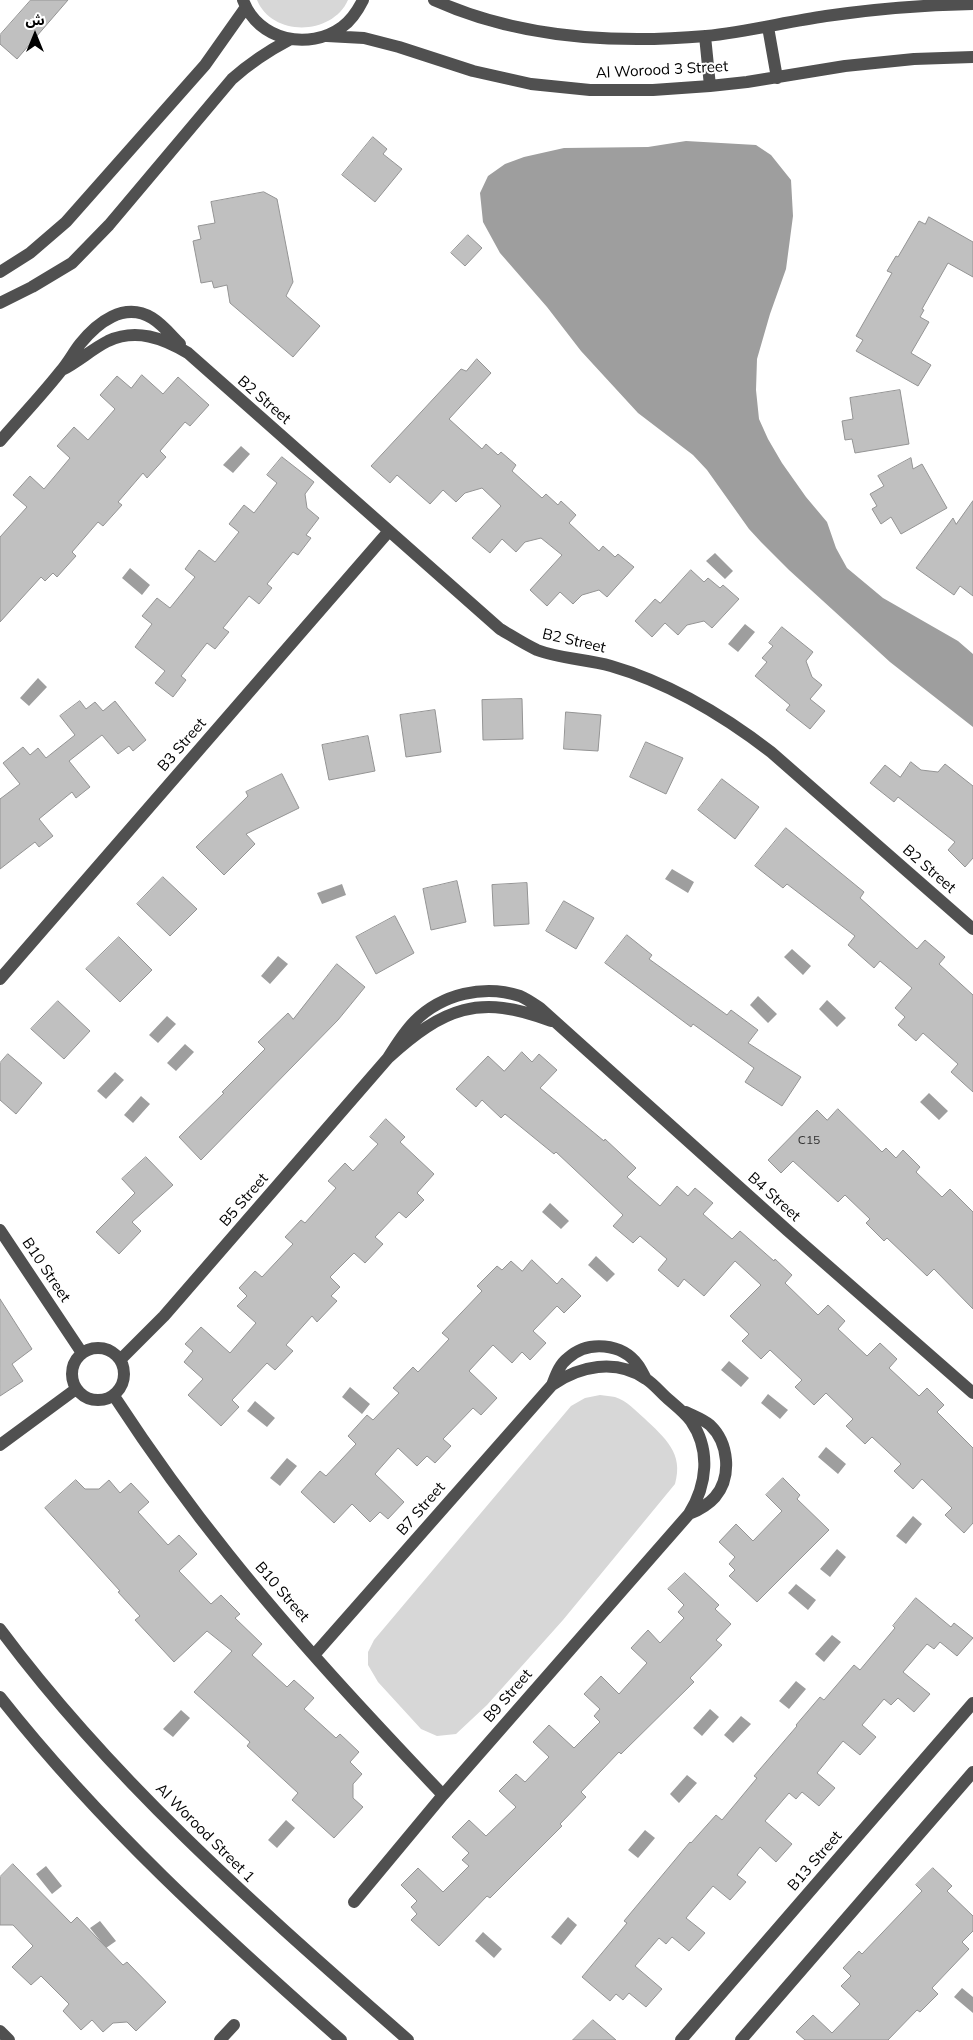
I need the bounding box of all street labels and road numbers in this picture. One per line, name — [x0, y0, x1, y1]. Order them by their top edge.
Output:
street label: Al Worood 3 Street — [595, 58, 729, 82]
street label: B2 Street — [234, 372, 294, 428]
street label: B2 Street — [541, 625, 607, 657]
street label: B3 Street — [154, 715, 210, 775]
street label: B2 Street — [899, 841, 959, 897]
street label: B4 Street — [744, 1169, 804, 1225]
street label: B5 Street — [216, 1170, 272, 1230]
street label: B10 Street — [18, 1234, 74, 1306]
street label: B7 Street — [393, 1479, 449, 1539]
street label: B10 Street — [251, 1558, 313, 1626]
street label: B9 Street — [480, 1666, 536, 1726]
street label: Al Worood Street 1 — [152, 1780, 258, 1886]
street label: B13 Street — [784, 1827, 846, 1895]

